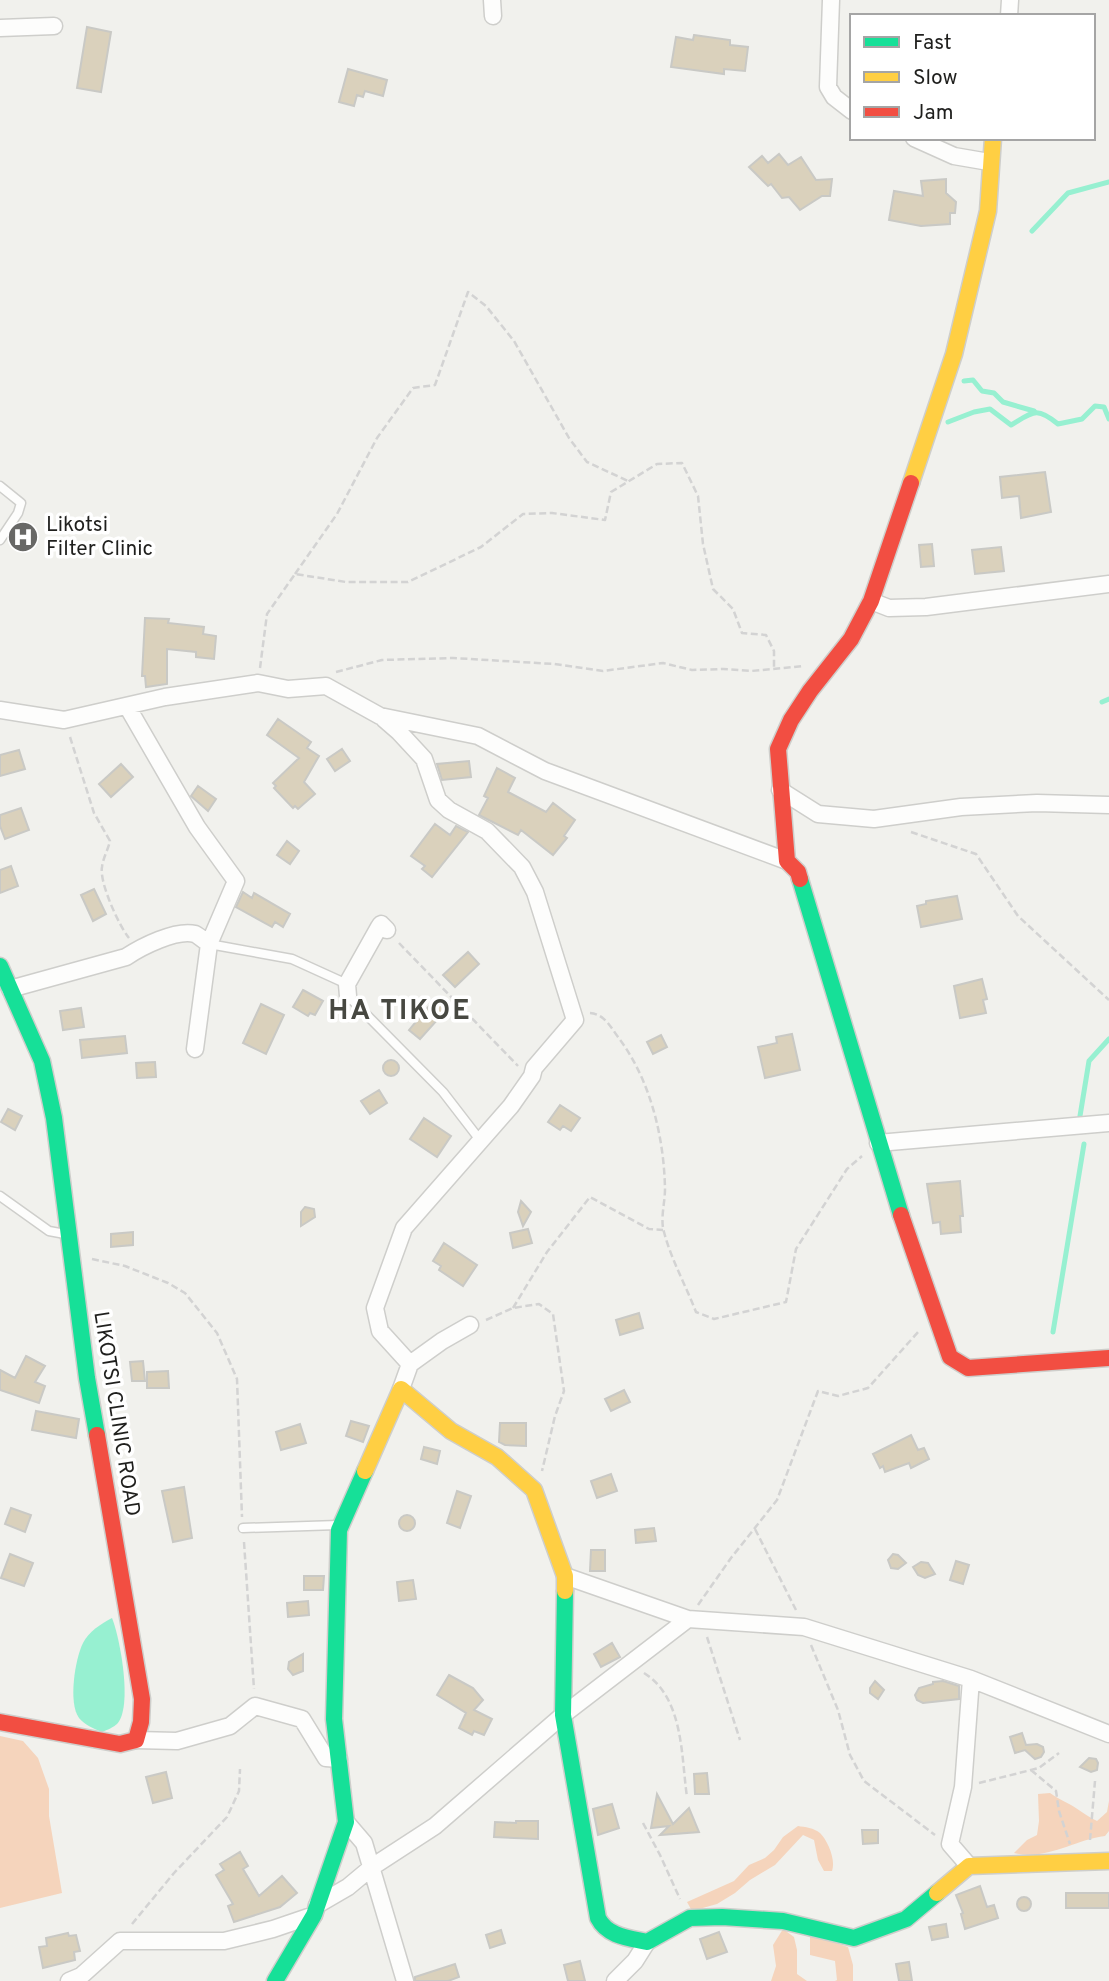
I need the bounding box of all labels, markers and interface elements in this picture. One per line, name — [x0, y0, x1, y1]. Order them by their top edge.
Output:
legend — [850, 14, 1095, 140]
text: Fast — [913, 30, 952, 57]
text: Slow — [913, 65, 958, 92]
text: Jam — [913, 100, 954, 127]
place label: Likotsi Filter Clinic — [46, 512, 153, 563]
hospital icon: Likotsi Filter Clinic — [6, 520, 40, 554]
district label: HA TIKOE — [328, 994, 472, 1030]
street label: LIKOTSI CLINIC ROAD — [86, 1310, 146, 1518]

